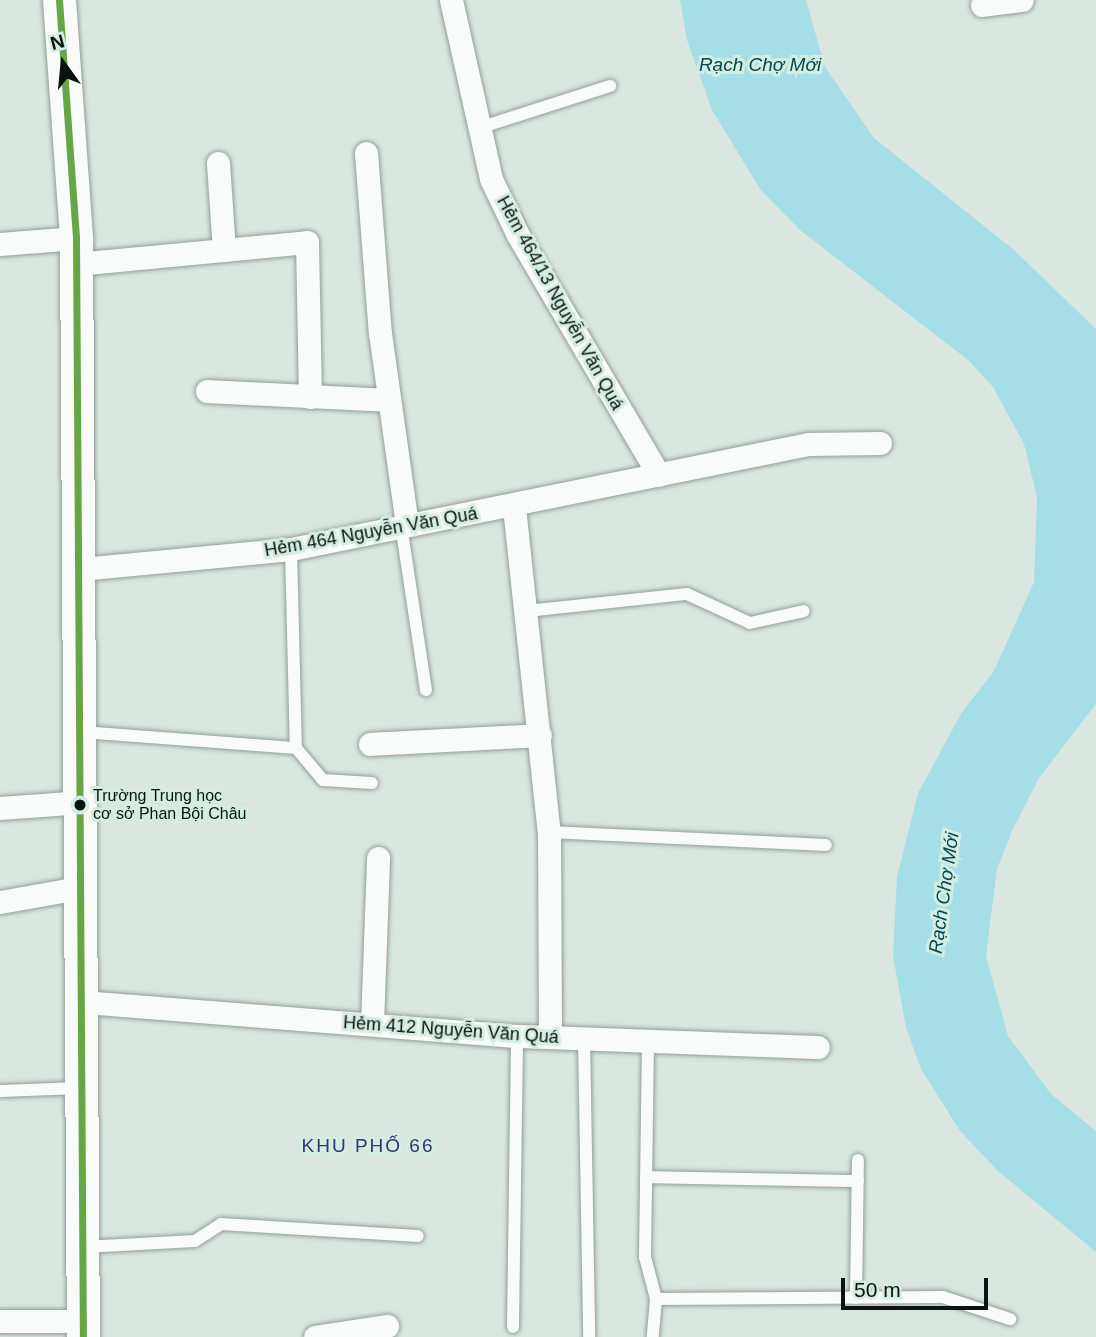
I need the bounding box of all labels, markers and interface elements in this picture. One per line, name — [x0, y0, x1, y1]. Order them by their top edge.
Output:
north arrow — [28, 28, 98, 98]
text: N — [48, 30, 67, 54]
water label: Rạch Chợ Mới — [699, 54, 821, 76]
street label: Hẻm 464/13 Nguyễn Văn Quá — [492, 192, 628, 414]
street label: Hẻm 464 Nguyễn Văn Quá — [263, 503, 479, 561]
place label: Trường Trung học cơ sở Phan Bội Châu — [93, 786, 247, 824]
marker: Trường Trung học cơ sở Phan Bội Châu — [73, 798, 87, 812]
water label: Rạch Chợ Mới — [924, 831, 964, 955]
street label: Hẻm 412 Nguyễn Văn Quá — [342, 1012, 560, 1048]
district label: KHU PHỐ 66 — [303, 1135, 433, 1157]
scale bar — [844, 1264, 991, 1308]
text: 50 m — [854, 1278, 901, 1301]

